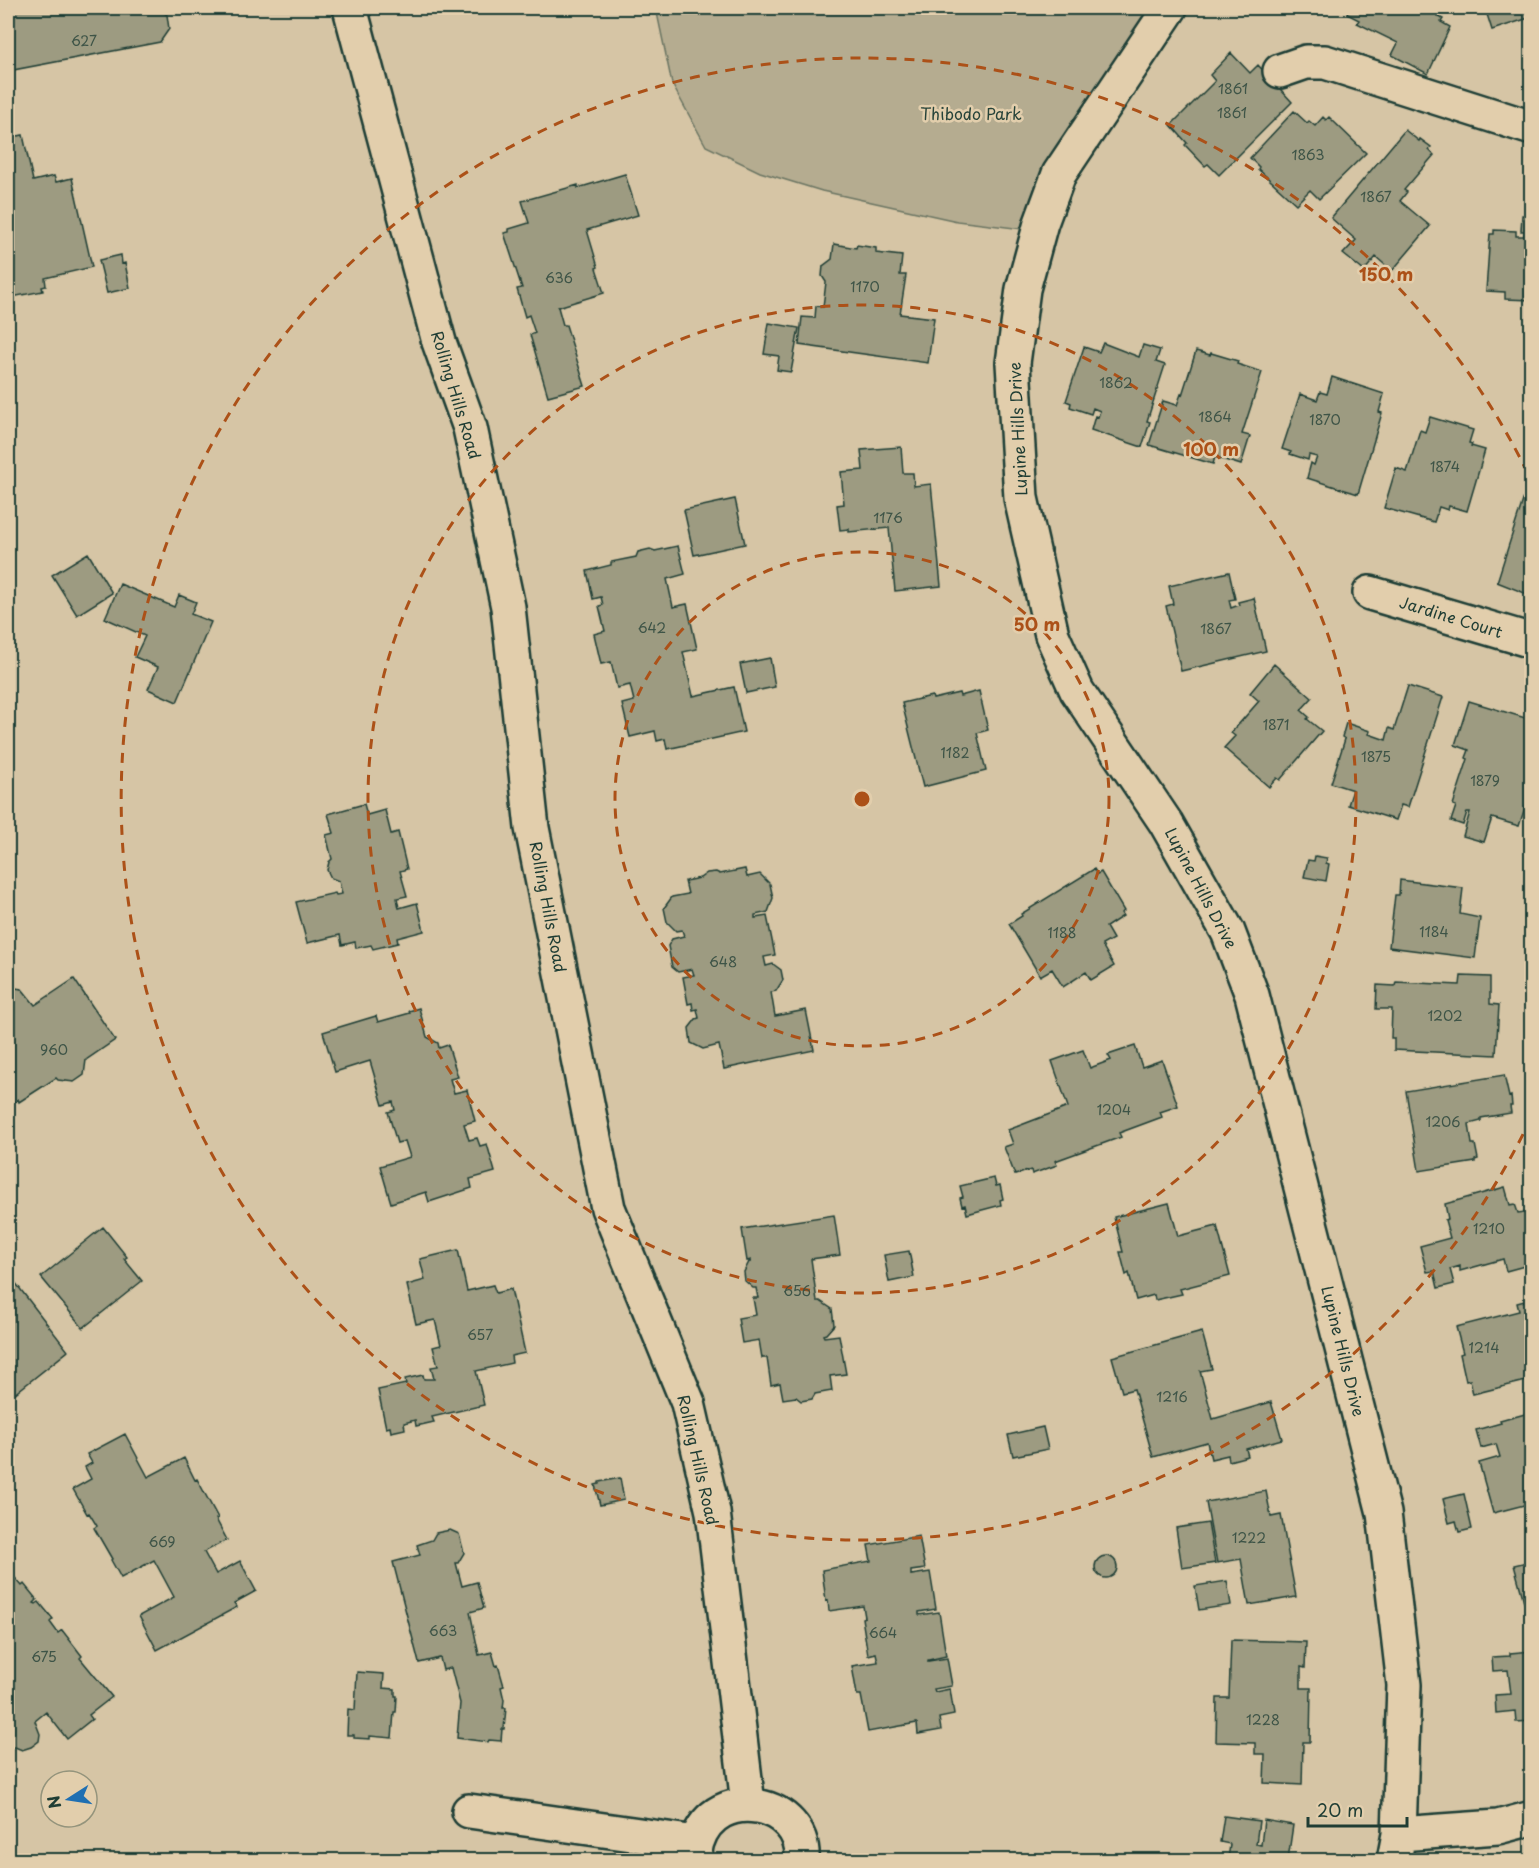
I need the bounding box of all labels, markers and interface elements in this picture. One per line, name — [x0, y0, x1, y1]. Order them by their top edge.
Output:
house number: 627 — [71, 30, 97, 51]
house number: 1861 — [1218, 78, 1248, 99]
park label: Thibodo Park — [920, 101, 1022, 125]
house number: 1861 — [1217, 102, 1247, 123]
house number: 1863 — [1291, 144, 1325, 165]
house number: 1867 — [1360, 186, 1392, 207]
text: 150 m — [1359, 260, 1413, 287]
house number: 636 — [545, 267, 573, 288]
house number: 1170 — [850, 276, 880, 297]
street label: Rolling Hills Road — [426, 328, 488, 462]
street label: Lupine Hills Drive — [1002, 362, 1032, 497]
house number: 1862 — [1099, 372, 1133, 393]
house number: 1864 — [1198, 406, 1232, 427]
house number: 1870 — [1309, 409, 1341, 430]
text: 100 m — [1183, 435, 1239, 462]
house number: 1874 — [1430, 456, 1460, 477]
house number: 1176 — [873, 507, 903, 528]
street label: Jardine Court — [1397, 589, 1506, 643]
text: 50 m — [1014, 610, 1060, 637]
house number: 642 — [638, 617, 666, 638]
house number: 1867 — [1200, 618, 1232, 639]
house number: 1871 — [1263, 714, 1289, 735]
house number: 1182 — [941, 742, 970, 763]
house number: 1875 — [1361, 746, 1391, 767]
house number: 1879 — [1470, 770, 1500, 791]
centre of rings — [852, 789, 872, 809]
street label: Lupine Hills Drive — [1160, 823, 1244, 952]
street label: Rolling Hills Road — [525, 839, 573, 974]
house number: 1184 — [1419, 921, 1449, 942]
house number: 1188 — [1047, 922, 1077, 943]
house number: 648 — [709, 951, 737, 972]
house number: 1202 — [1427, 1005, 1463, 1026]
house number: 960 — [40, 1039, 68, 1060]
house number: 1204 — [1097, 1099, 1131, 1120]
house number: 1206 — [1426, 1111, 1460, 1132]
house number: 1210 — [1473, 1218, 1505, 1239]
house number: 656 — [783, 1280, 811, 1301]
street label: Lupine Hills Drive — [1316, 1283, 1372, 1419]
house number: 657 — [467, 1324, 493, 1345]
house number: 1214 — [1469, 1337, 1499, 1358]
house number: 1216 — [1156, 1386, 1188, 1407]
street label: Rolling Hills Road — [672, 1392, 726, 1527]
house number: 1222 — [1232, 1527, 1266, 1548]
house number: 669 — [148, 1531, 176, 1552]
house number: 663 — [429, 1620, 457, 1641]
house number: 664 — [869, 1622, 897, 1643]
house number: 675 — [31, 1646, 57, 1667]
house number: 1228 — [1246, 1709, 1280, 1730]
north arrow — [39, 1769, 99, 1829]
scale bar — [1308, 1790, 1407, 1828]
text: N — [40, 1794, 66, 1811]
text: 20 m — [1317, 1796, 1363, 1823]

